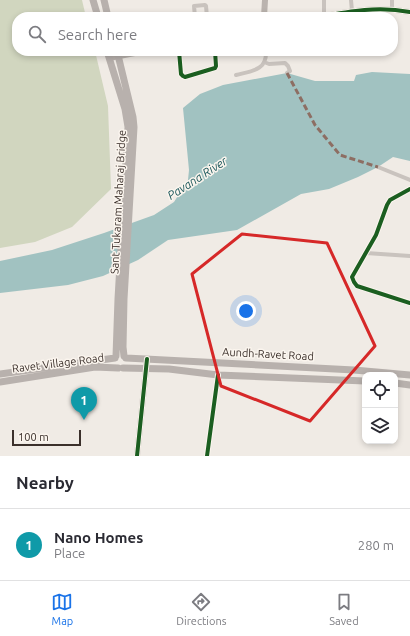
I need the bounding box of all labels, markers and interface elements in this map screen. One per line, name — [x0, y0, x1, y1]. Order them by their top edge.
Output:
search box — [12, 12, 398, 56]
icon: search — [26, 23, 48, 45]
text: Search here — [58, 26, 137, 43]
street label: Sant Tukaram Maharaj Bridge — [108, 130, 128, 274]
water label: Pavana River — [165, 154, 230, 202]
your location — [236, 301, 256, 321]
street label: Aundh-Ravet Road — [222, 346, 314, 362]
street label: Ravet Village Road — [11, 351, 105, 375]
map controls — [362, 372, 398, 444]
button: locate — [362, 372, 398, 408]
pin: 1 — [71, 387, 97, 420]
button: layers — [362, 408, 398, 444]
scale bar — [12, 428, 81, 447]
text: 100 m — [18, 431, 49, 443]
text: Nearby — [16, 473, 74, 492]
text: Nano Homes — [54, 529, 143, 546]
text: 1 — [25, 538, 33, 552]
text: 280 m — [358, 538, 394, 552]
text: Place — [54, 546, 85, 560]
tab: Map — [51, 591, 73, 627]
tab: Directions — [176, 591, 227, 627]
tab: Saved — [329, 591, 359, 627]

